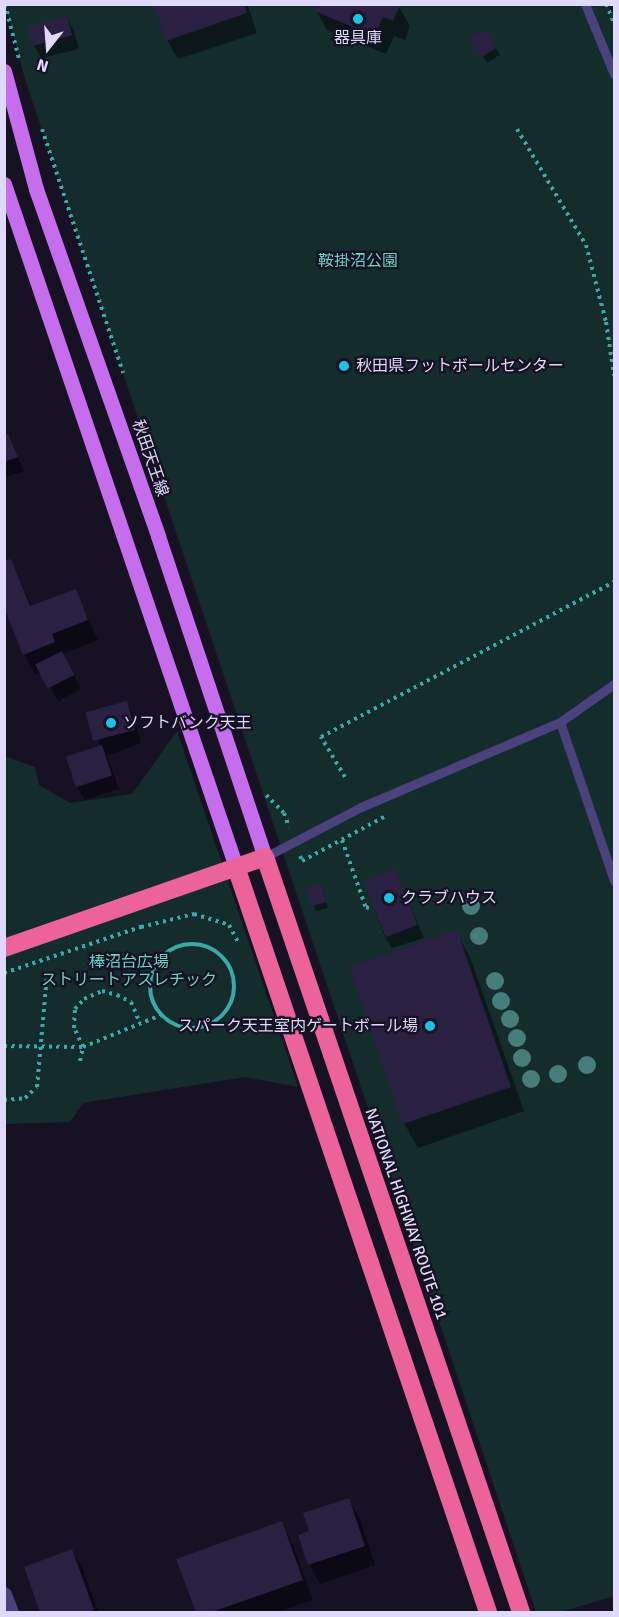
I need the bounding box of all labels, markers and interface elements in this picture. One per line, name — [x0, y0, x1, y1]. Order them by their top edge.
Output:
marker: 器具庫 — [351, 12, 365, 26]
north arrow — [18, 18, 78, 78]
place label: 器具庫 — [334, 28, 382, 48]
text: N — [34, 54, 51, 76]
park label: 鞍掛沼公園 — [318, 251, 398, 271]
place label: 秋田県フットボールセンター — [356, 356, 564, 376]
marker: 秋田県フットボールセンター — [337, 359, 351, 373]
street label: 秋田天王線 — [128, 417, 172, 499]
place label: ソフトバンク天王 — [123, 713, 251, 733]
marker: ソフトバンク天王 — [104, 716, 118, 730]
place label: クラブハウス — [401, 888, 497, 908]
marker: クラブハウス — [382, 891, 396, 905]
park label: 棒沼台広場 ストリートアスレチック — [41, 952, 217, 990]
place label: スパーク天王室内ゲートボール場 — [178, 1016, 418, 1036]
marker: スパーク天王室内ゲートボール場 — [423, 1019, 437, 1033]
street label: NATIONAL HIGHWAY ROUTE 101 — [361, 1106, 451, 1322]

